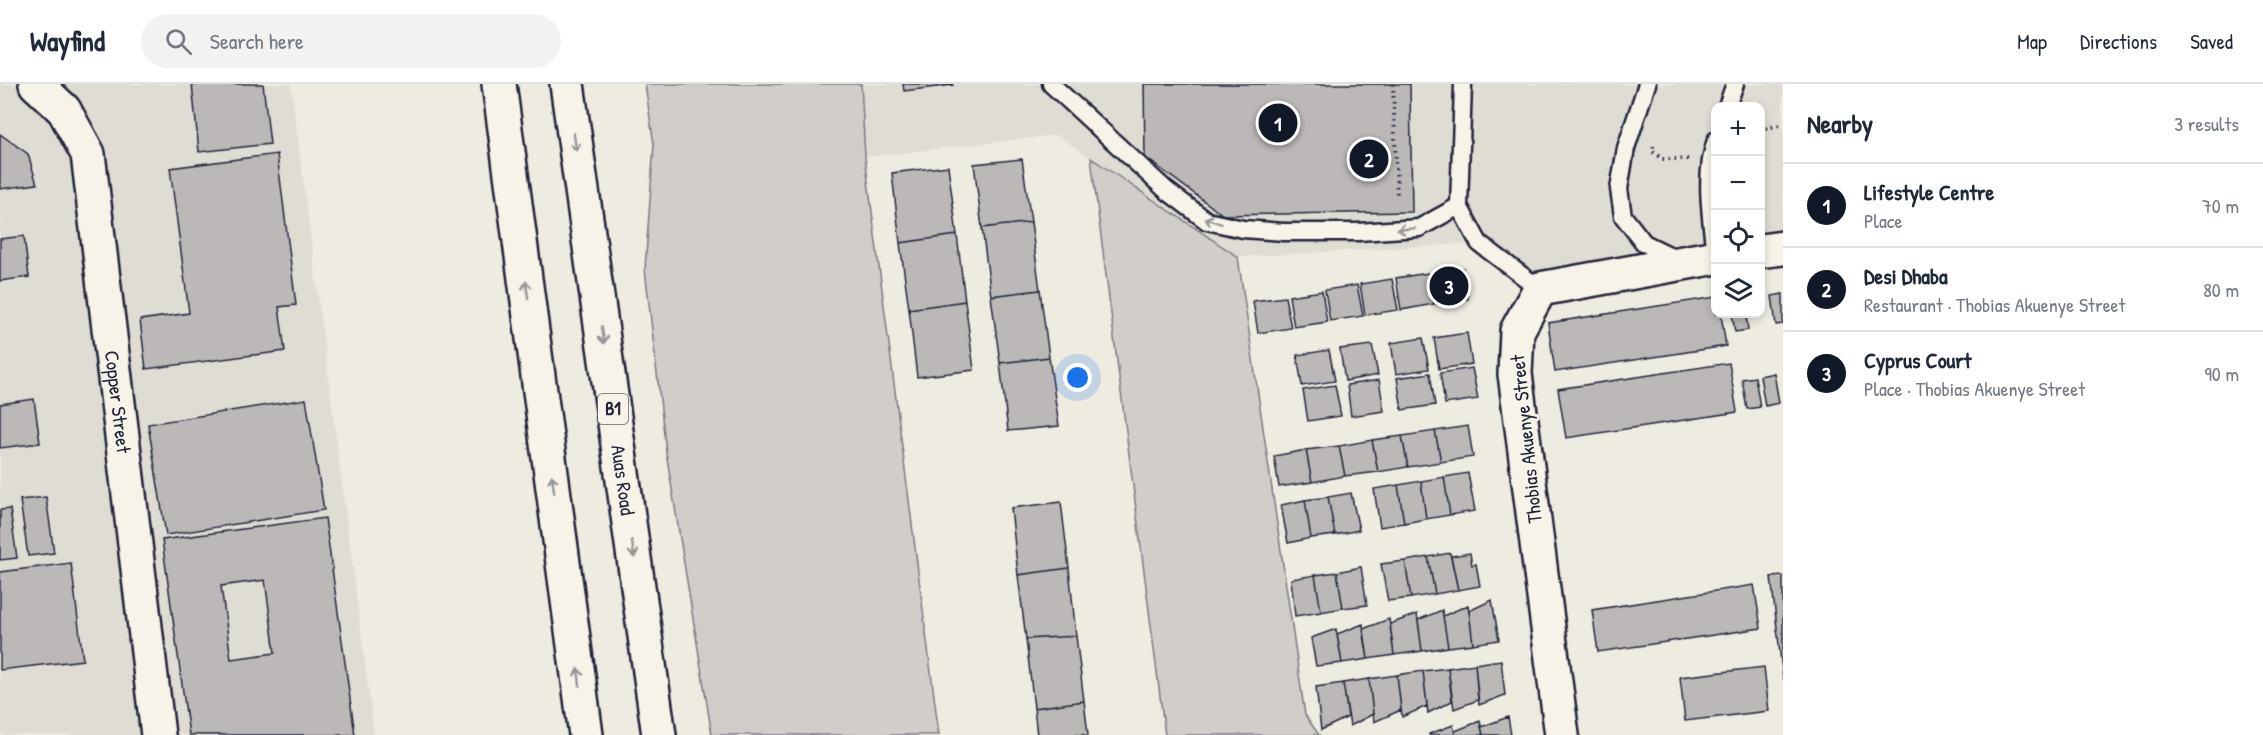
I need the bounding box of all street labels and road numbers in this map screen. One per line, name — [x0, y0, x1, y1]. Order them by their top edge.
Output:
street label: Copper Street — [99, 349, 138, 456]
street label: Thobias Akuenye Street — [1503, 352, 1548, 525]
road number: B1 — [598, 394, 628, 424]
street label: Auas Road — [605, 443, 642, 517]

